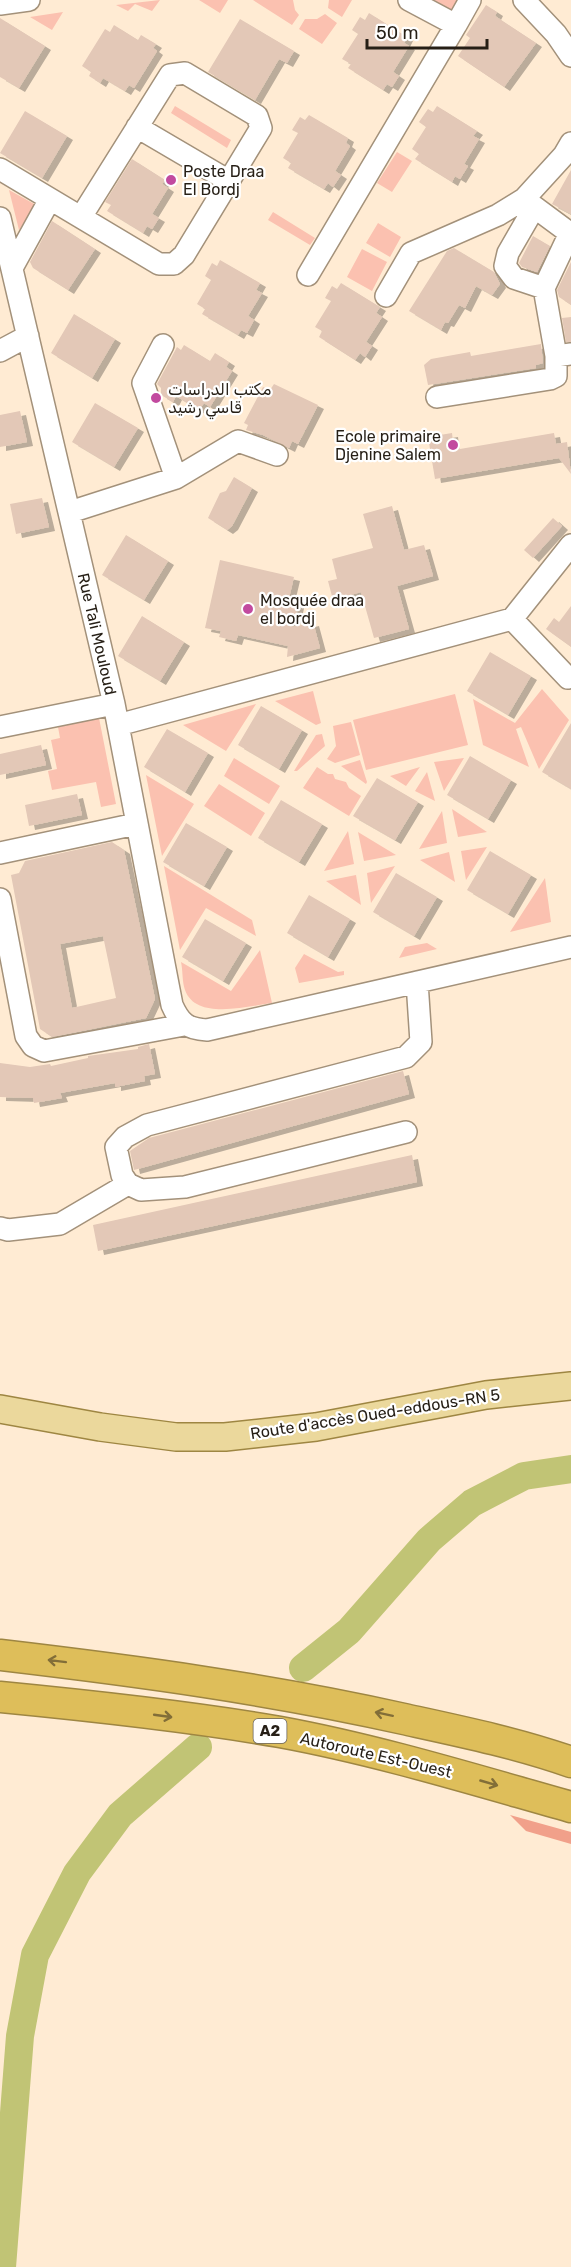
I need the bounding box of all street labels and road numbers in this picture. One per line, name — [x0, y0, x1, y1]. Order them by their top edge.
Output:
street label: Rue Tali Mouloud — [74, 571, 120, 697]
street label: Route d'accès Oued-eddous-RN 5 — [249, 1385, 501, 1443]
road number: A2 — [254, 1719, 286, 1743]
street label: Autoroute Est-Ouest — [298, 1728, 454, 1782]

